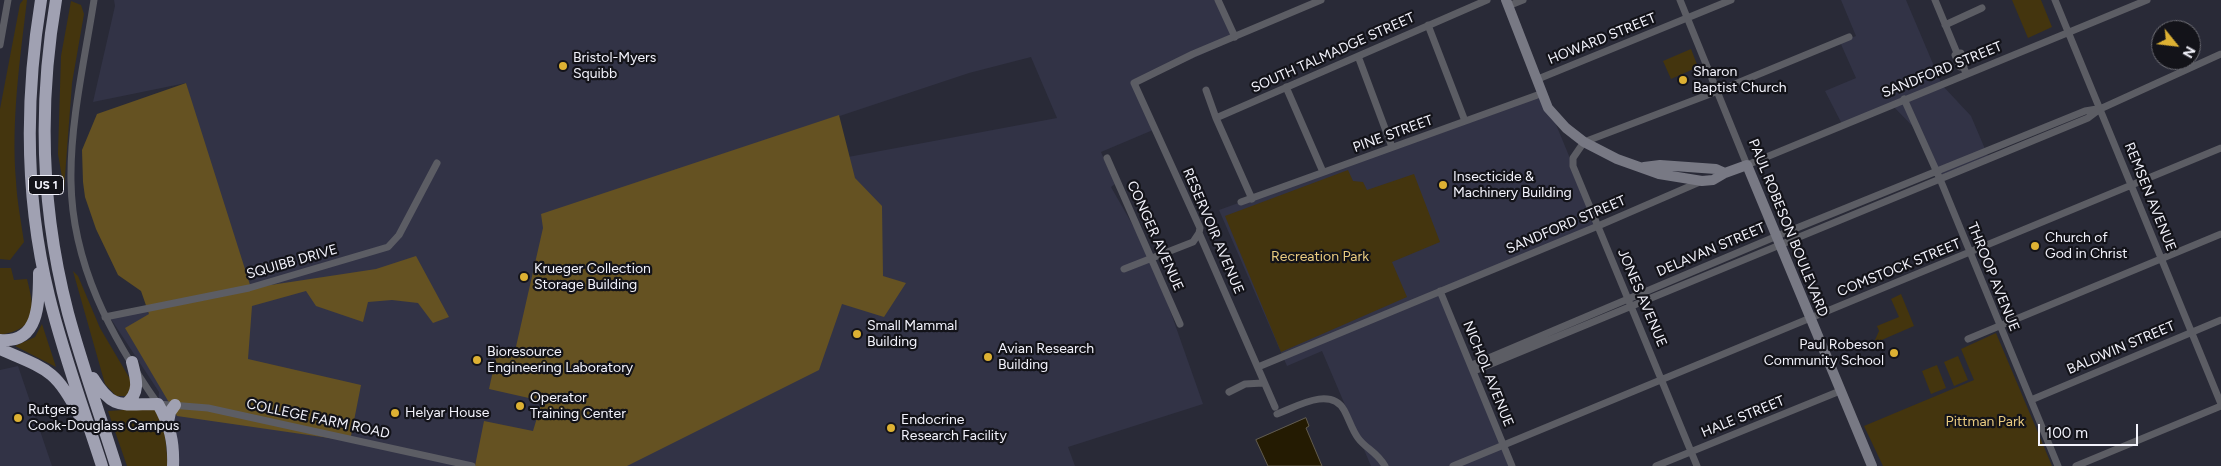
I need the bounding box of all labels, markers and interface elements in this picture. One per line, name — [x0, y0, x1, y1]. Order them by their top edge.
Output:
street label: SOUTH TALMADGE STREET — [1249, 9, 1417, 97]
street label: HOWARD STREET — [1546, 10, 1658, 68]
north arrow — [2151, 20, 2201, 70]
street label: SANDFORD STREET — [1879, 38, 2005, 102]
text: N — [2179, 43, 2199, 61]
place label: Bristol-Myers Squibb — [573, 50, 656, 82]
marker: Bristol-Myers Squibb — [557, 60, 569, 72]
place label: Sharon Baptist Church — [1693, 64, 1787, 96]
marker: Sharon Baptist Church — [1677, 74, 1689, 86]
street label: PINE STREET — [1351, 112, 1435, 156]
street label: PAUL ROBESON BOULEVARD — [1745, 137, 1831, 319]
street label: REMSEN AVENUE — [2120, 140, 2180, 254]
street label: RESERVOIR AVENUE — [1179, 166, 1247, 296]
place label: Insecticide & Machinery Building — [1453, 169, 1572, 202]
road number: US 1 — [28, 176, 64, 194]
street label: CONGER AVENUE — [1123, 178, 1187, 294]
marker: Insecticide & Machinery Building — [1437, 179, 1449, 191]
street label: SANDFORD STREET — [1504, 192, 1628, 258]
street label: DELAVAN STREET — [1654, 220, 1768, 280]
street label: THROOP AVENUE — [1963, 220, 2023, 334]
place label: Church of God in Christ — [2045, 230, 2128, 262]
street label: COMSTOCK STREET — [1835, 236, 1963, 300]
marker: Church of God in Christ — [2029, 240, 2041, 252]
street label: SQUIBB DRIVE — [245, 241, 339, 283]
street label: JONES AVENUE — [1614, 246, 1670, 350]
park label: Recreation Park — [1271, 249, 1369, 265]
place label: Krueger Collection Storage Building — [534, 261, 651, 294]
marker: Krueger Collection Storage Building — [518, 271, 530, 283]
place label: Small Mammal Building — [867, 318, 957, 351]
street label: BALDWIN STREET — [2064, 318, 2178, 378]
street label: NICHOL AVENUE — [1459, 319, 1517, 429]
marker: Small Mammal Building — [851, 328, 863, 340]
place label: Paul Robeson Community School — [1764, 337, 1884, 370]
place label: Avian Research Building — [998, 341, 1094, 374]
place label: Bioresource Engineering Laboratory — [487, 344, 633, 377]
marker: Paul Robeson Community School — [1888, 347, 1900, 359]
marker: Avian Research Building — [982, 351, 994, 363]
marker: Bioresource Engineering Laboratory — [471, 354, 483, 366]
place label: Operator Training Center — [530, 390, 626, 422]
street label: HALE STREET — [1699, 393, 1787, 441]
street label: COLLEGE FARM ROAD — [245, 396, 391, 442]
marker: Operator Training Center — [514, 400, 526, 412]
place label: Rutgers Cook-Douglass Campus — [28, 402, 179, 434]
place label: Helyar House — [405, 405, 489, 421]
marker: Helyar House — [389, 407, 401, 419]
marker: Rutgers Cook-Douglass Campus — [12, 412, 24, 424]
place label: Endocrine Research Facility — [901, 412, 1007, 444]
park label: Pittman Park — [1946, 414, 2024, 430]
scale bar — [2041, 414, 2141, 446]
marker: Endocrine Research Facility — [885, 422, 897, 434]
text: 100 m — [2046, 424, 2088, 442]

